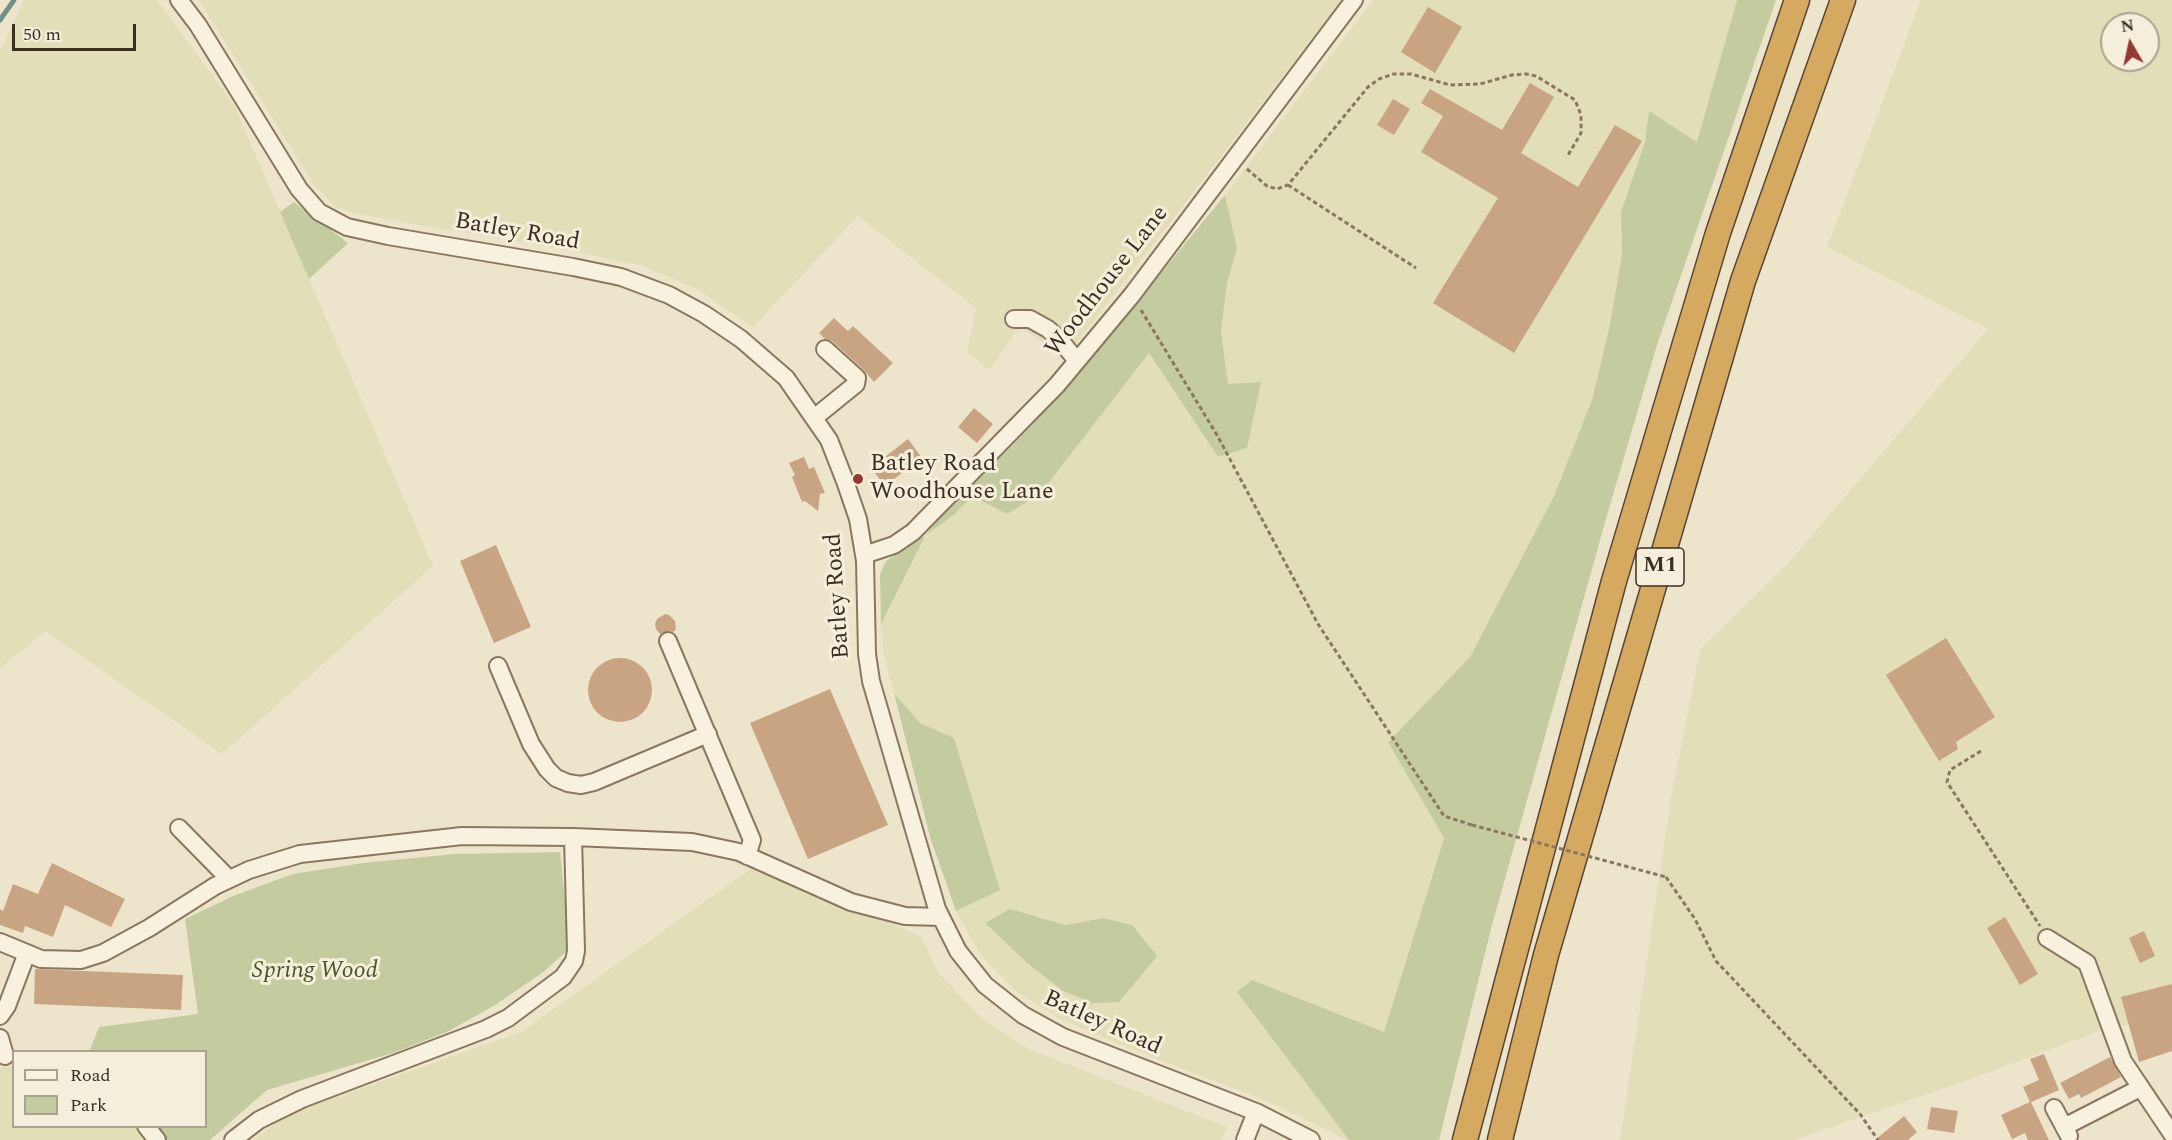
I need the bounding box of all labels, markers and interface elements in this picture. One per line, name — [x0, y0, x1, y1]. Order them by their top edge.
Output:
scale bar — [15, 12, 140, 50]
north arrow — [2100, 12, 2160, 72]
text: N — [2119, 13, 2136, 39]
text: 50 m — [23, 21, 61, 48]
street label: Woodhouse Lane — [1040, 201, 1176, 363]
street label: Batley Road — [452, 208, 582, 258]
place label: Batley Road Woodhouse Lane — [870, 451, 1054, 507]
marker: Batley Road Woodhouse Lane — [851, 472, 865, 486]
street label: Batley Road — [820, 532, 858, 660]
road number: M1 — [1636, 548, 1684, 586]
park label: Spring Wood — [252, 958, 378, 986]
street label: Batley Road — [1038, 985, 1166, 1063]
legend — [12, 1050, 207, 1128]
text: Road — [70, 1062, 111, 1089]
text: Park — [70, 1092, 107, 1119]

